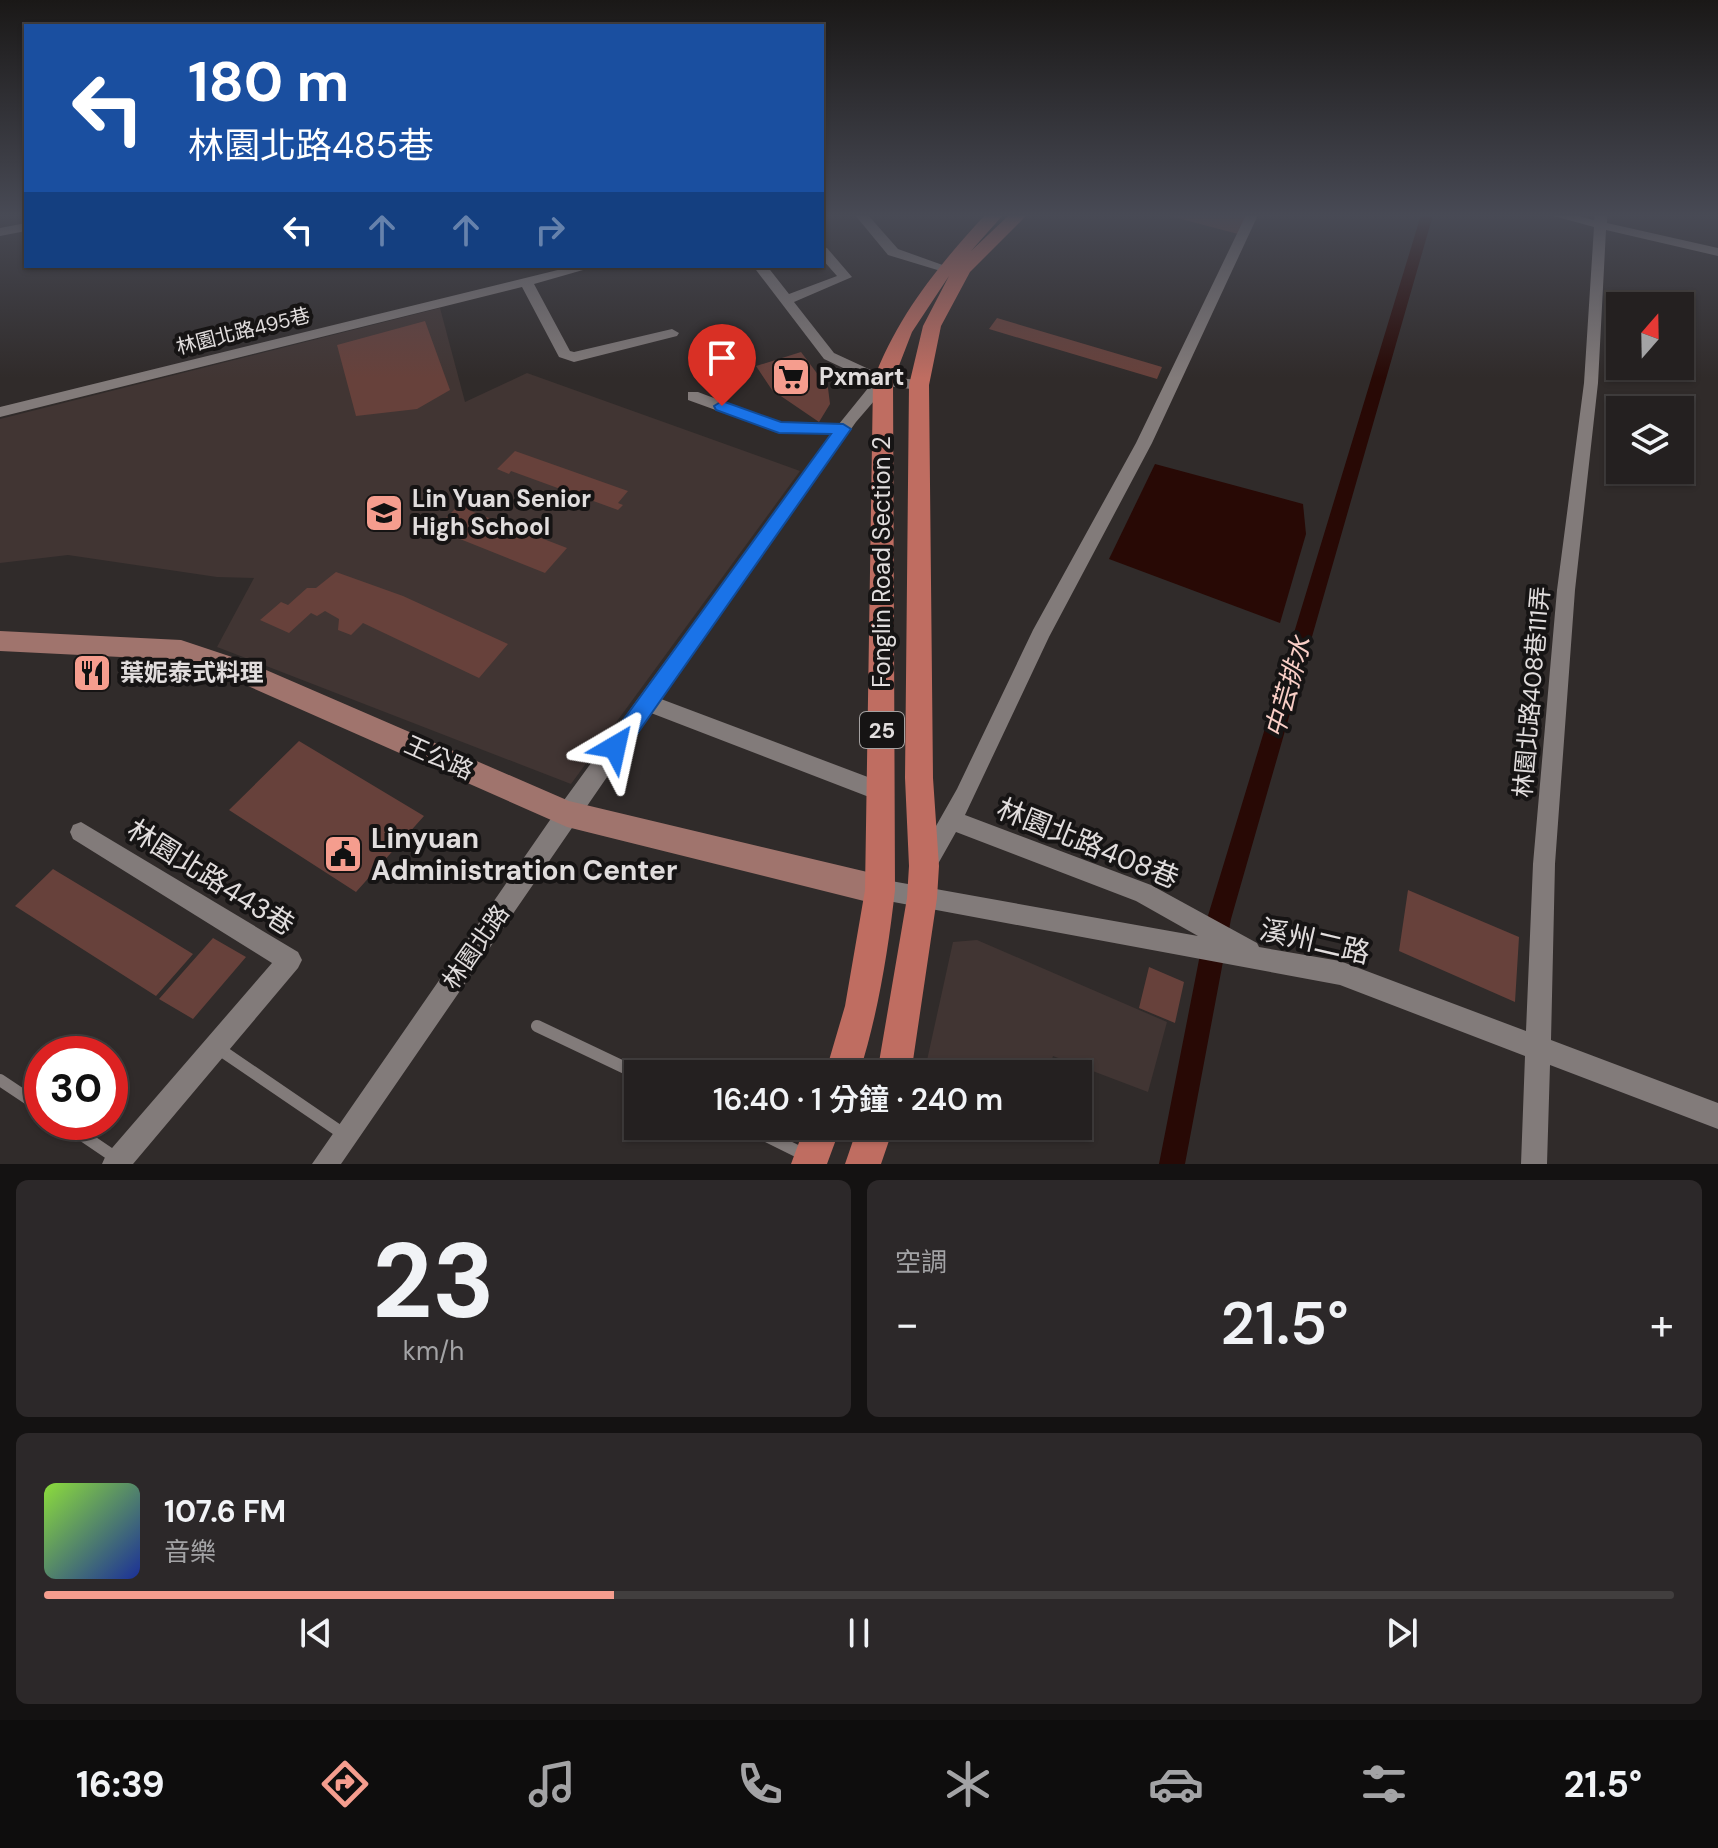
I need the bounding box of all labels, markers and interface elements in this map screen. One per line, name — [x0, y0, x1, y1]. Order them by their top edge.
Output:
text: 180 m — [188, 45, 349, 118]
icon: left — [56, 56, 160, 160]
text: 林園北路485巷 — [188, 122, 434, 169]
icon: left — [276, 208, 320, 252]
icon: ahead — [360, 208, 404, 252]
icon: ahead — [444, 208, 488, 252]
icon: right — [528, 208, 572, 252]
north arrow — [1606, 292, 1694, 380]
map controls — [1606, 292, 1694, 484]
street label: 林園北路495巷 — [173, 302, 313, 360]
pin — [688, 324, 756, 406]
icon: arrive — [700, 336, 744, 380]
supermarket icon: Pxmart — [770, 356, 812, 398]
place label: Pxmart — [819, 361, 904, 392]
button: layers — [1606, 396, 1694, 484]
street label: Fonglin Road Section 2 — [866, 436, 897, 688]
place label: Lin Yuan Senior High School — [412, 483, 591, 542]
school or university icon: Lin Yuan Senior High School — [363, 492, 405, 534]
street label: 林園北路408巷111弄 — [1507, 585, 1556, 799]
water label: 中芸排水 — [1257, 631, 1319, 742]
restaurant icon: 葉妮泰式料理 — [71, 652, 113, 694]
place label: 葉妮泰式料理 — [120, 657, 264, 688]
position arrow — [573, 705, 657, 789]
road number: 25 — [860, 712, 904, 748]
street label: 王公路 — [400, 729, 478, 786]
street label: 林園北路408巷 — [991, 790, 1184, 897]
street label: 林園北路443巷 — [120, 811, 301, 944]
place label: Linyuan Administration Center — [371, 820, 677, 889]
public building icon: Linyuan Administration Center — [322, 833, 364, 875]
street label: 林園北路 — [435, 899, 516, 995]
street label: 溪州二路 — [1256, 911, 1374, 972]
speed limit sign: 30 — [24, 1036, 128, 1140]
text: 16:40 · 1 分鐘 · 240 m — [713, 1080, 1003, 1119]
text: 23 — [372, 1214, 495, 1349]
text: 空調 — [895, 1245, 947, 1279]
text: 21.5° — [1220, 1284, 1349, 1363]
text: − — [895, 1295, 919, 1353]
text: + — [1650, 1295, 1674, 1353]
text: km/h — [403, 1334, 464, 1368]
text: 107.6 FM — [164, 1492, 286, 1531]
text: 音樂 — [164, 1535, 216, 1569]
icon: previous — [294, 1611, 338, 1655]
icon: pause — [837, 1611, 881, 1655]
icon: next — [1380, 1611, 1424, 1655]
icon: directions — [317, 1756, 373, 1812]
icon: music — [524, 1756, 580, 1812]
icon: phone — [732, 1756, 788, 1812]
icon: climate — [940, 1756, 996, 1812]
icon: car — [1148, 1756, 1204, 1812]
icon: filters — [1356, 1756, 1412, 1812]
text: 16:39 — [76, 1761, 165, 1808]
text: 21.5° — [1564, 1761, 1642, 1808]

